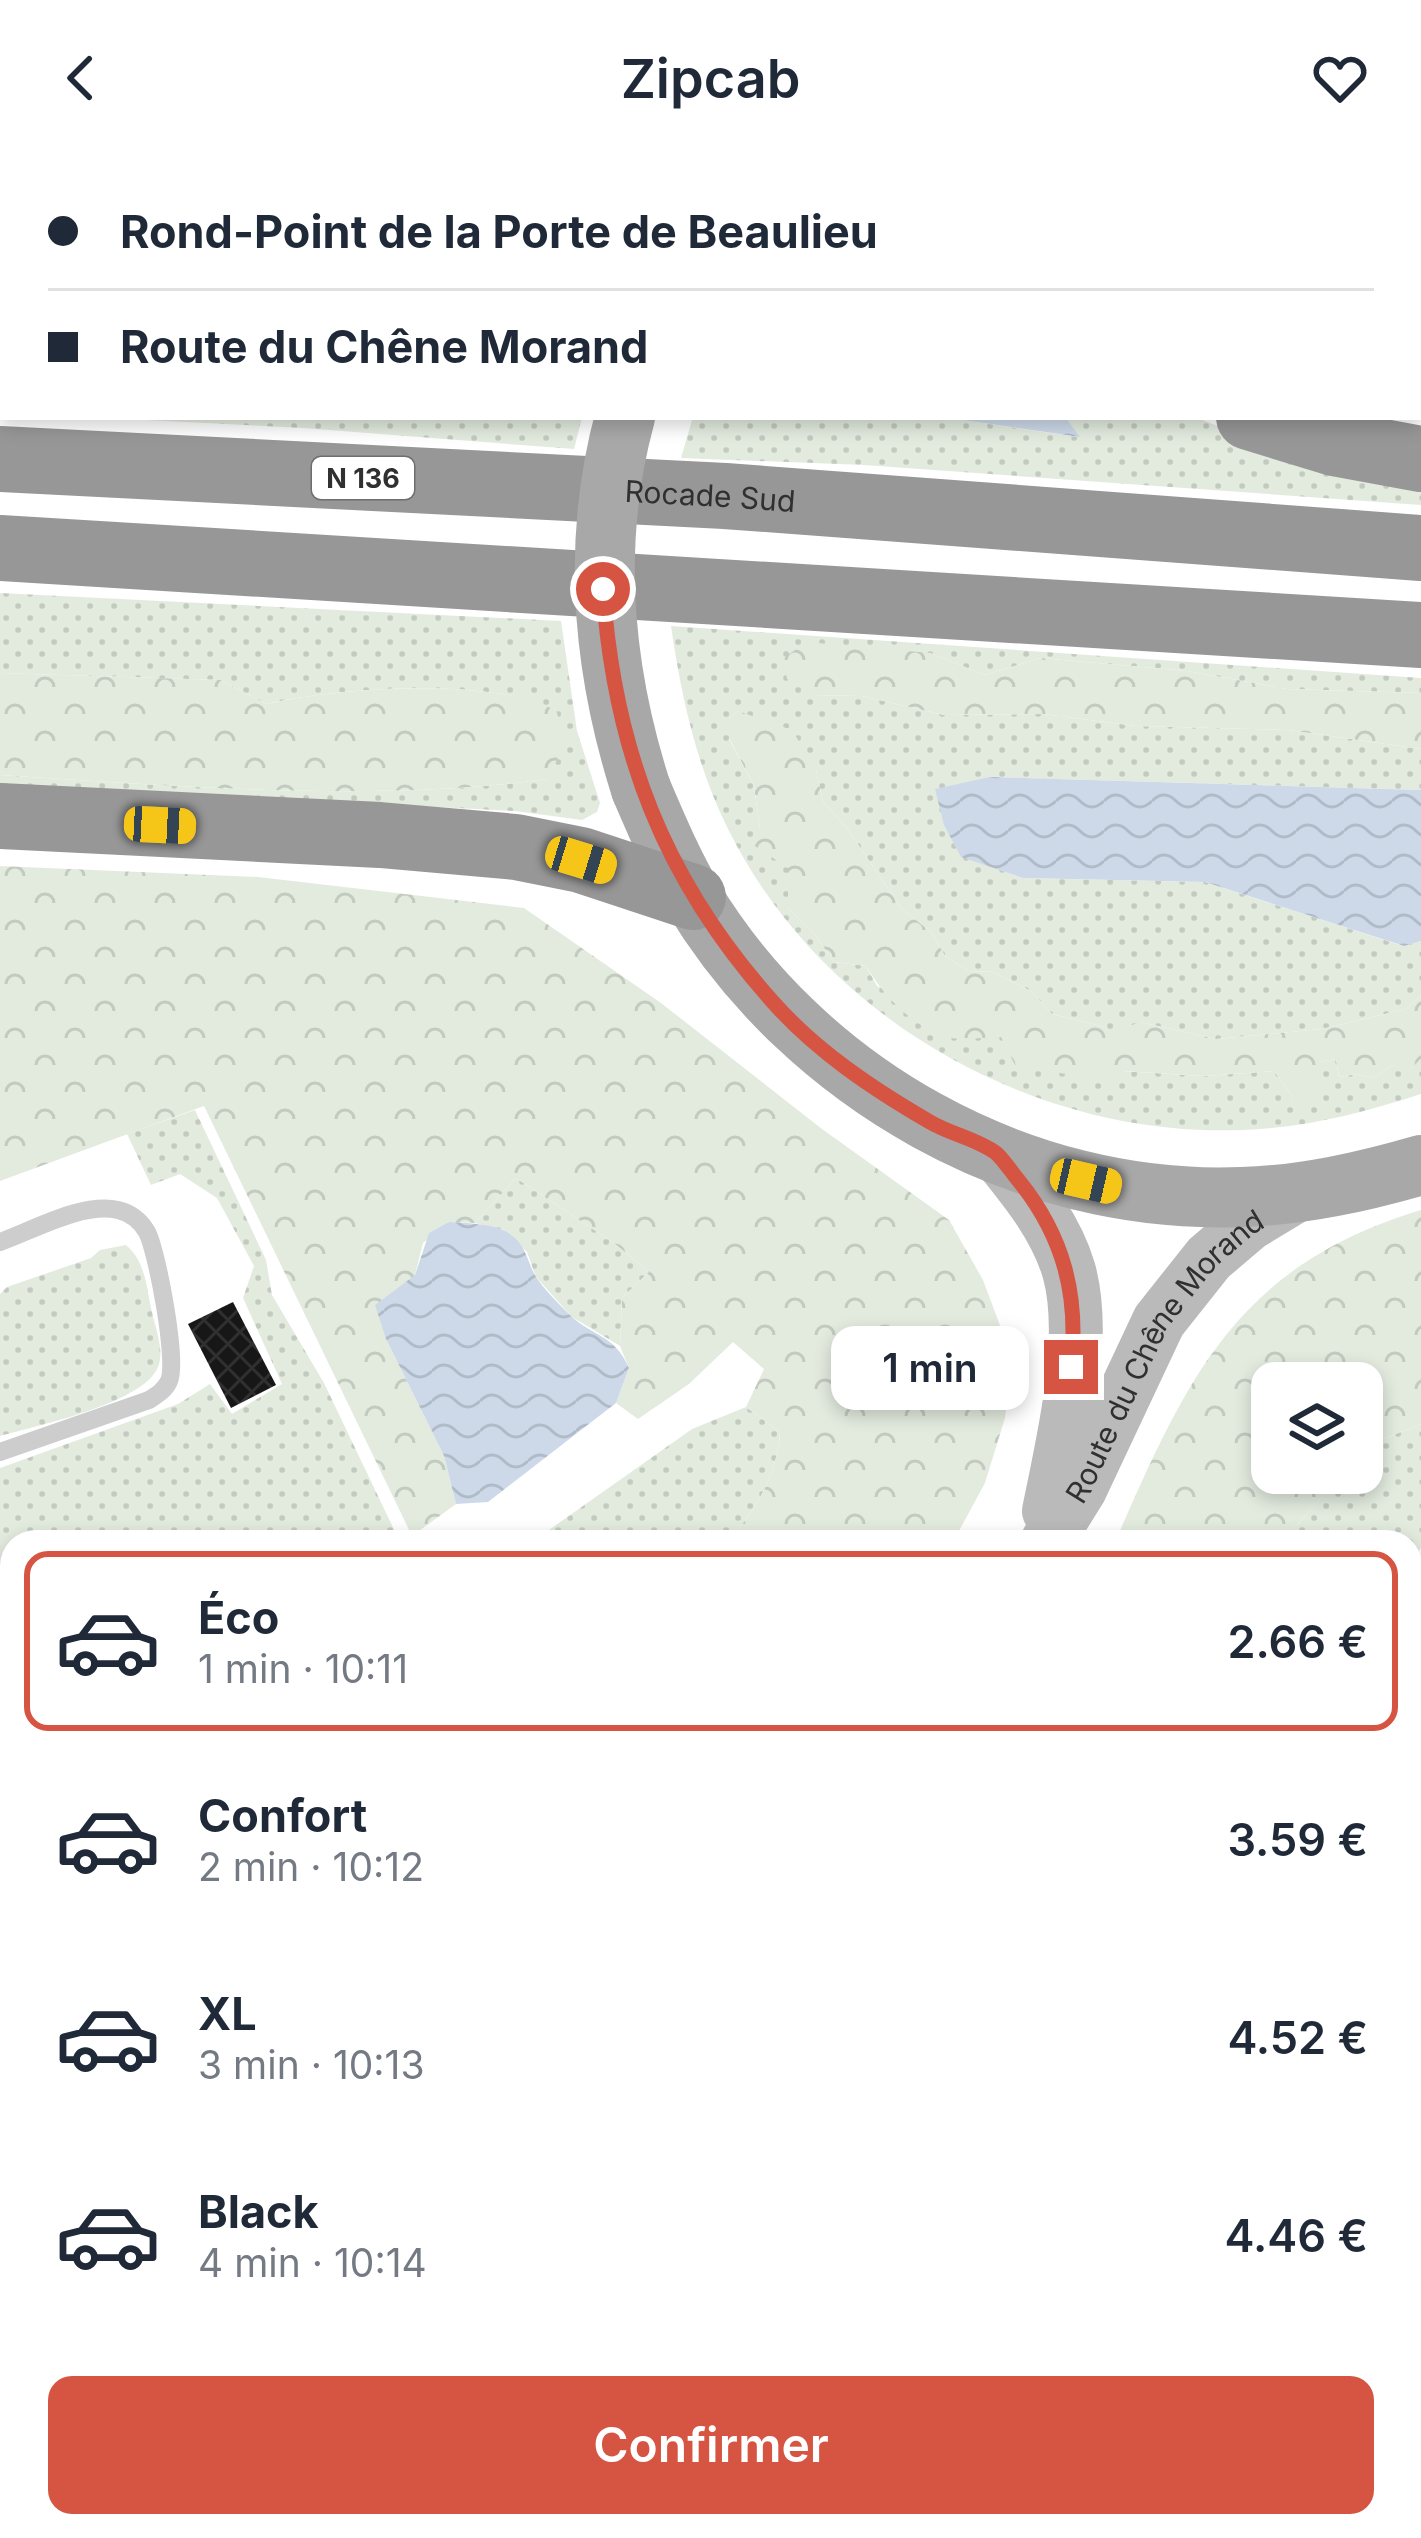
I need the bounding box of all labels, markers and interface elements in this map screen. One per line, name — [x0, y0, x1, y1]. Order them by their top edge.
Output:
icon: back — [48, 45, 114, 111]
icon: heart — [1307, 45, 1373, 111]
text: Zipcab — [621, 46, 800, 111]
text: Rond-Point de la Porte de Beaulieu — [120, 204, 878, 259]
text: Route du Chêne Morand — [120, 319, 649, 374]
road number: N 136 — [312, 457, 414, 499]
street label: Rocade Sud — [624, 473, 797, 519]
route start — [576, 562, 630, 616]
car — [123, 805, 197, 845]
car — [541, 832, 621, 888]
car — [1047, 1155, 1125, 1207]
street label: Route du Chêne Morand — [1058, 1202, 1270, 1509]
callout: 1 min — [831, 1325, 1029, 1409]
route end — [1044, 1340, 1098, 1394]
text: 1 min — [882, 1344, 978, 1391]
map controls — [1251, 1362, 1383, 1494]
button: layers — [1251, 1362, 1383, 1494]
icon: car — [54, 1587, 162, 1695]
text: Éco — [198, 1590, 279, 1645]
text: 2.66 € — [1227, 1614, 1368, 1669]
text: 1 min · 10:11 — [198, 1645, 408, 1692]
icon: car — [54, 1785, 162, 1893]
text: Confort — [198, 1788, 367, 1843]
text: 3.59 € — [1227, 1812, 1368, 1867]
text: 2 min · 10:12 — [198, 1843, 424, 1890]
icon: car — [54, 1983, 162, 2091]
text: XL — [198, 1986, 257, 2041]
text: 4.52 € — [1227, 2010, 1368, 2065]
text: 3 min · 10:13 — [198, 2041, 425, 2088]
icon: car — [54, 2181, 162, 2289]
text: Black — [198, 2184, 319, 2239]
text: 4.46 € — [1225, 2208, 1368, 2263]
text: 4 min · 10:14 — [198, 2239, 427, 2286]
button: Confirmer — [48, 2376, 1374, 2514]

